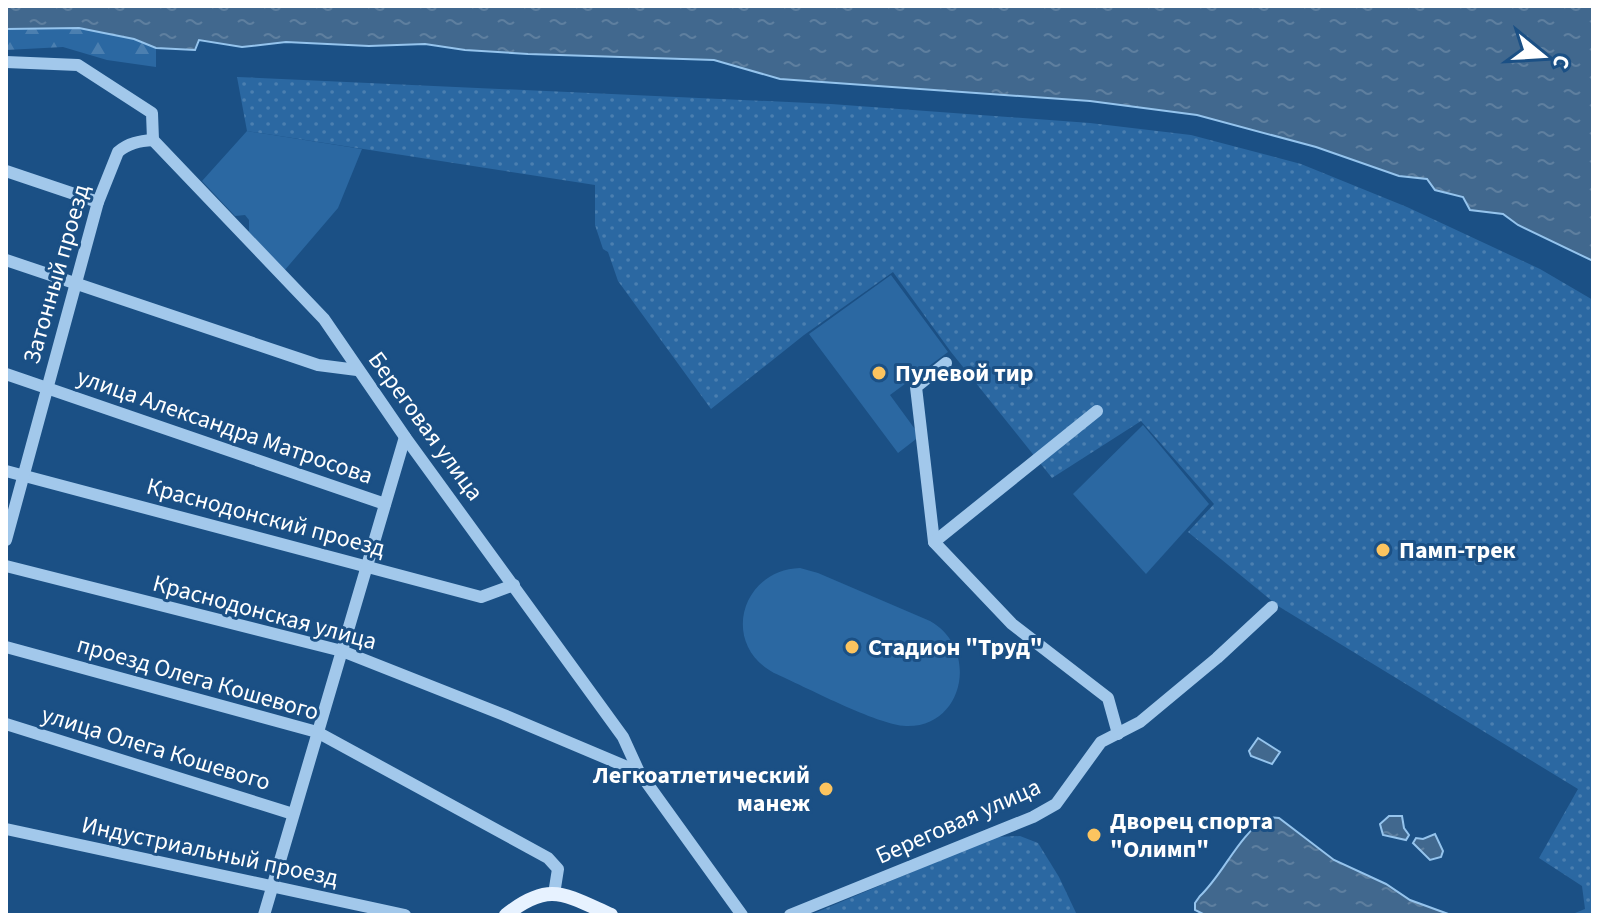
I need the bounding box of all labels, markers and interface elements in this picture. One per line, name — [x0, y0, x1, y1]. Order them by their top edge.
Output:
north arrow — [1503, 16, 1583, 96]
text: С — [1544, 51, 1578, 73]
street label: Затонный проезд — [14, 180, 99, 368]
street label: Береговая улица — [359, 344, 492, 508]
place label: Пулевой тир — [895, 356, 1034, 391]
street label: улица Александра Матросова — [72, 359, 378, 494]
marker: Пулевой тир — [870, 364, 888, 382]
street label: Краснодонский проезд — [143, 469, 389, 566]
place label: Памп-трек — [1399, 533, 1517, 568]
marker: Памп-трек — [1374, 541, 1392, 559]
street label: Краснодонская улица — [149, 566, 381, 659]
street label: проезд Олега Кошевого — [73, 627, 323, 730]
place label: Стадион "Труд" — [868, 630, 1043, 665]
marker: Стадион "Труд" — [843, 638, 861, 656]
street label: улица Олега Кошевого — [37, 697, 275, 800]
place label: Легкоатлетический манеж — [592, 758, 811, 821]
street label: Береговая улица — [870, 769, 1046, 873]
marker: Легкоатлетический манеж — [817, 780, 835, 798]
place label: Дворец спорта "Олимп" — [1110, 804, 1273, 867]
street label: Индустриальный проезд — [78, 807, 342, 896]
marker: Дворец спорта "Олимп" — [1085, 826, 1103, 844]

